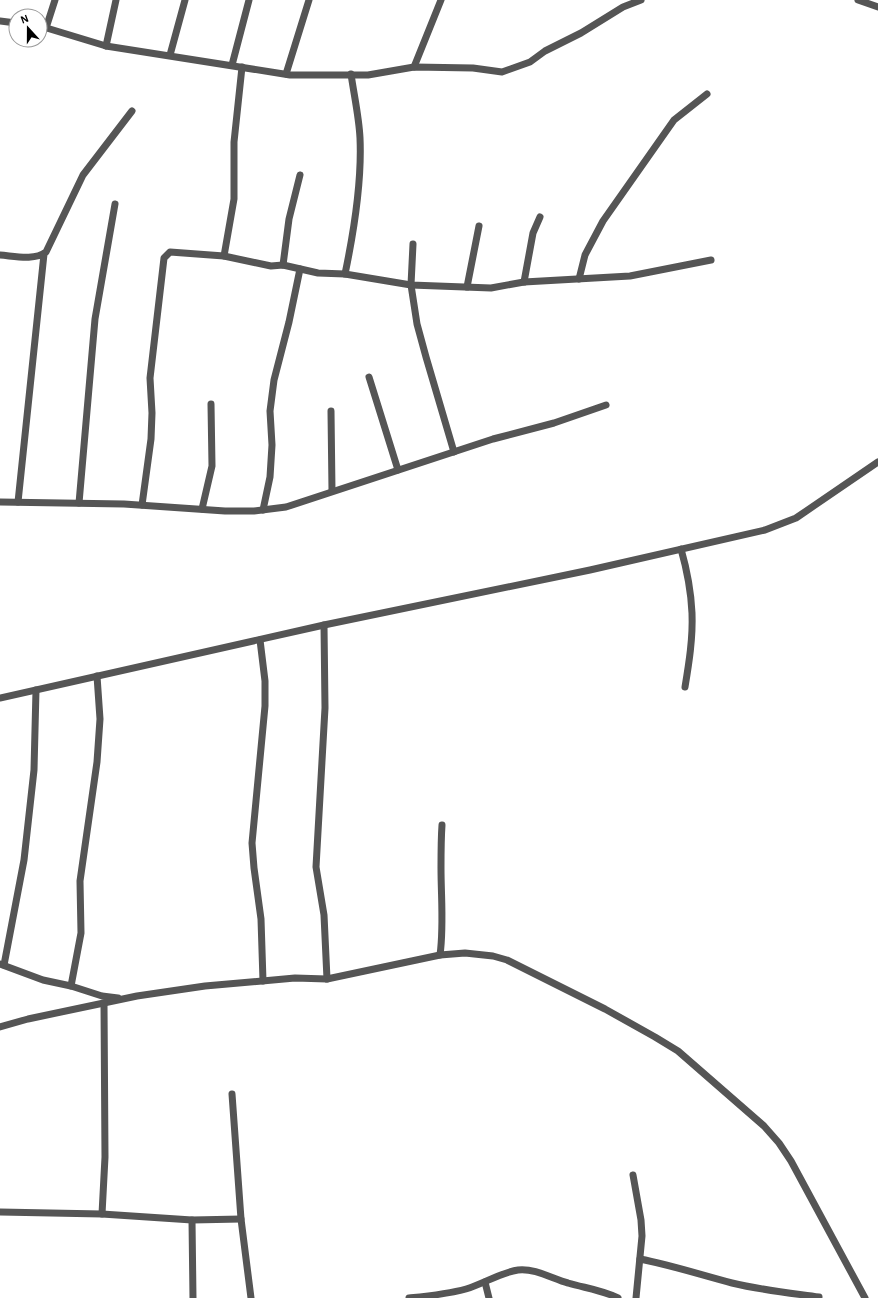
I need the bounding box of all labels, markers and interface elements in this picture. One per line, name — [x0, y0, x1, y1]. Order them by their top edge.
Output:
north arrow — [8, 8, 48, 48]
text: N — [19, 13, 30, 26]

